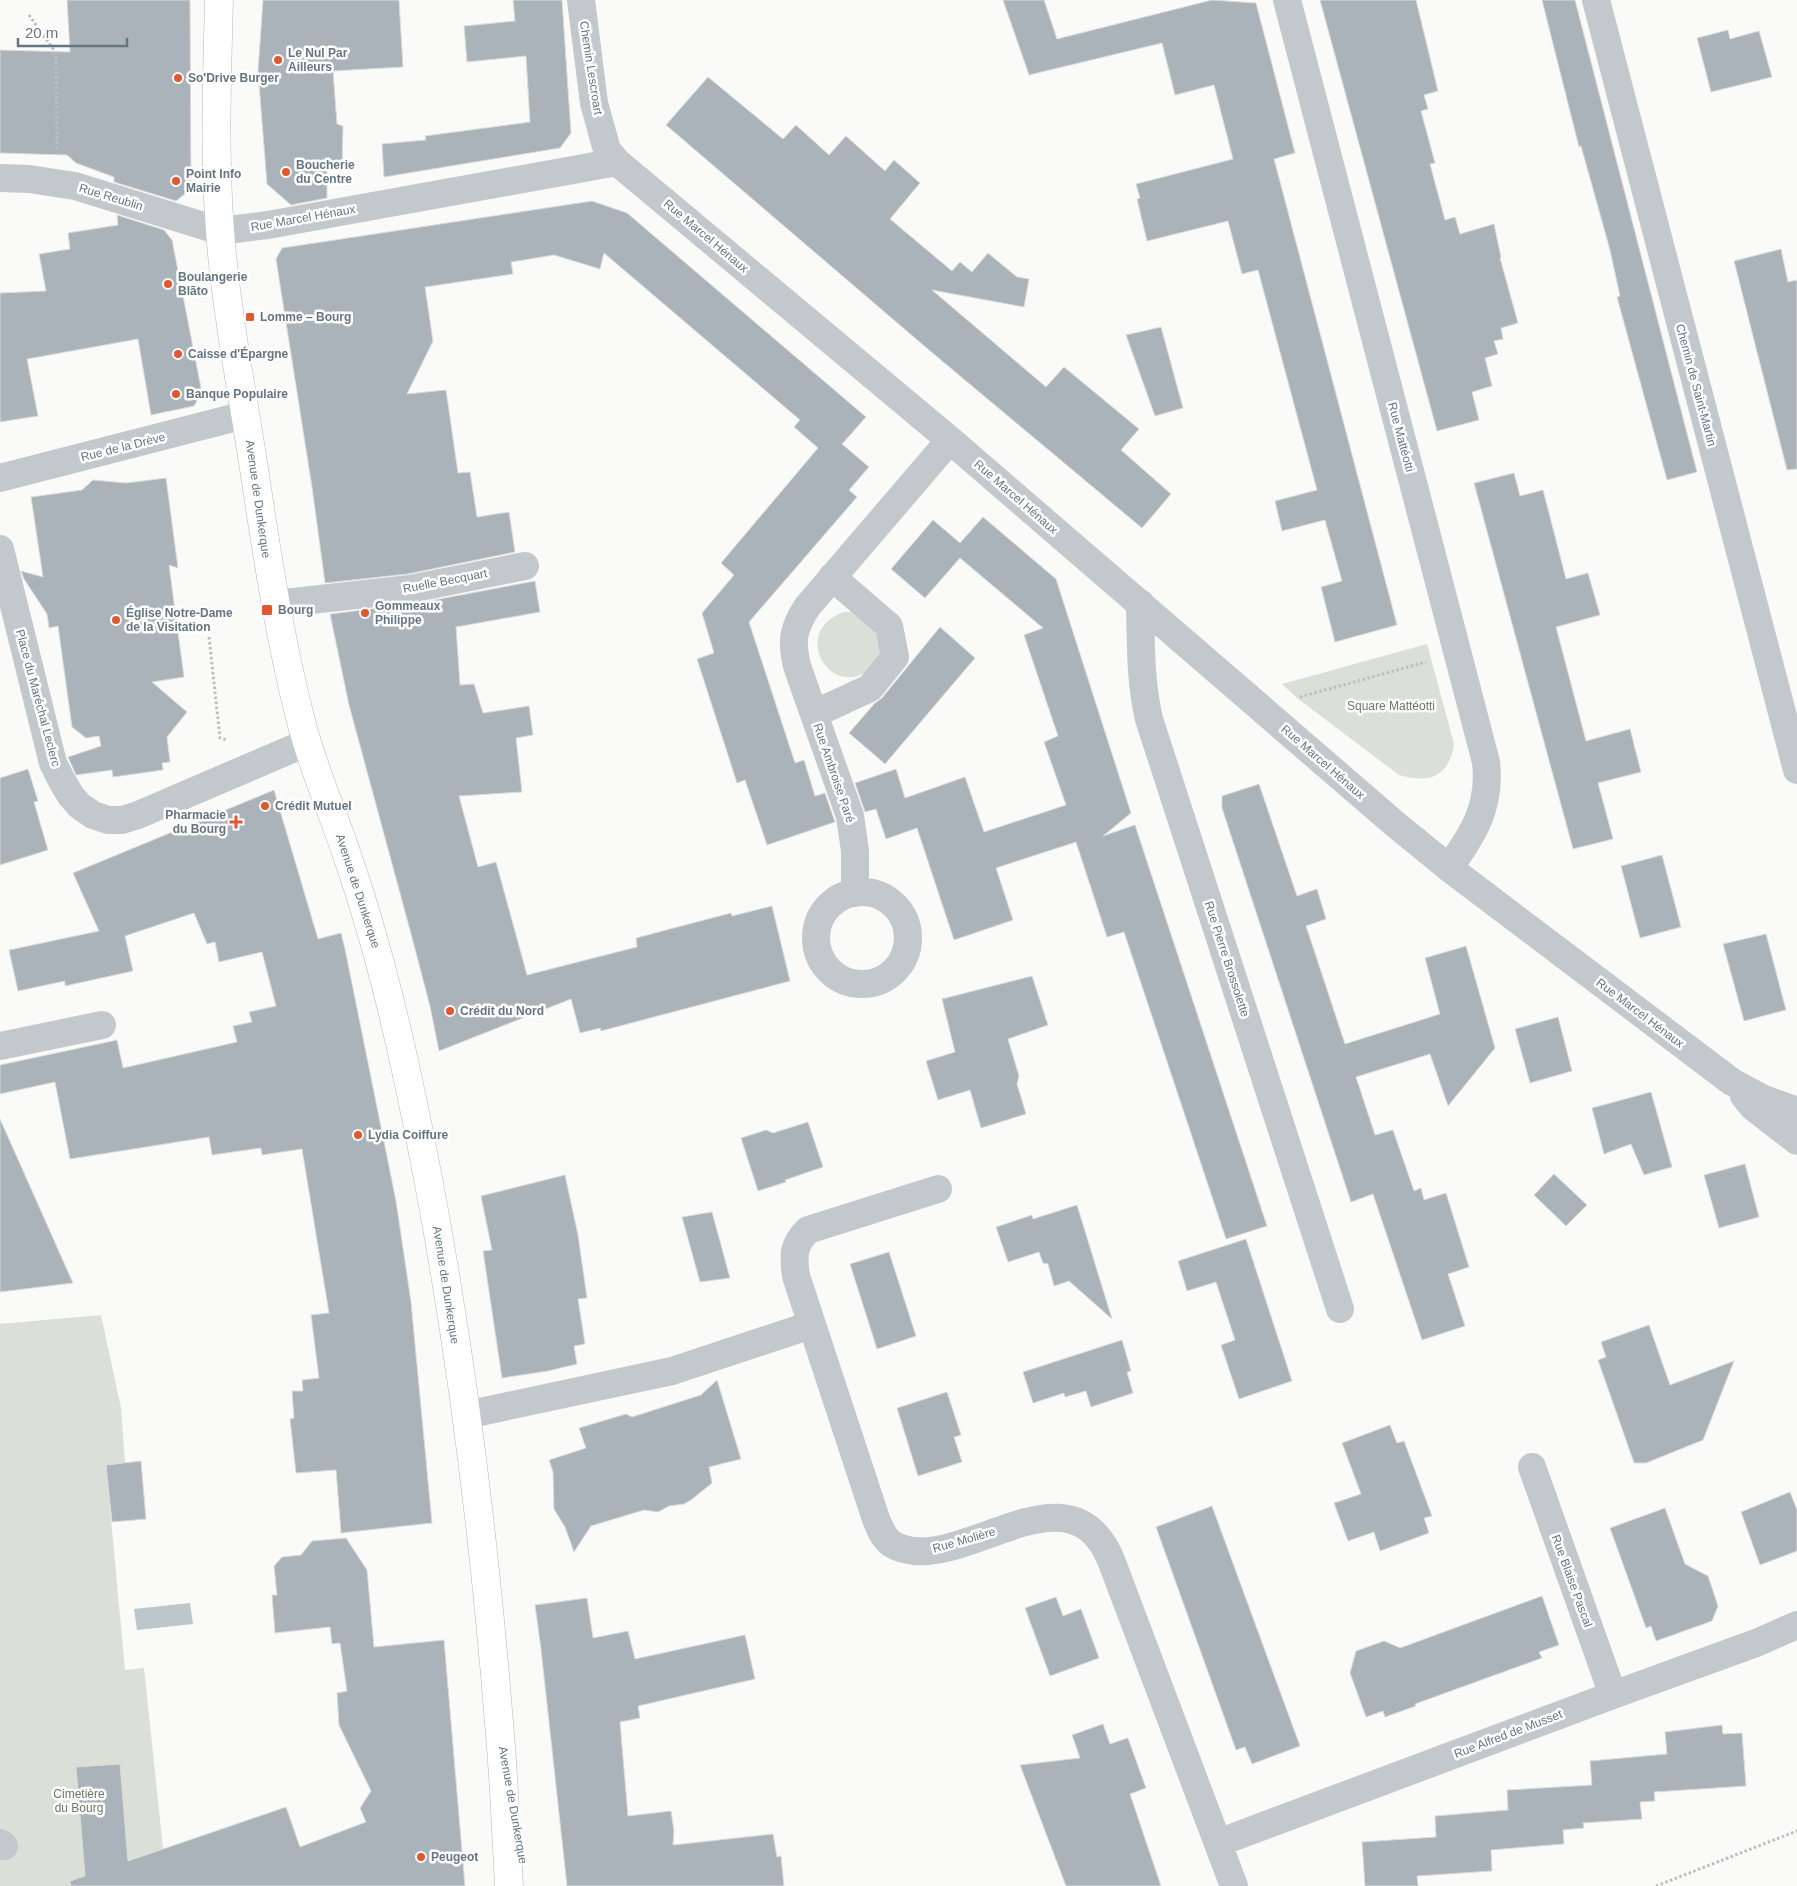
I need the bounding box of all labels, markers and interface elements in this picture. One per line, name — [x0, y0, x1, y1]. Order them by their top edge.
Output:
scale bar — [18, 15, 126, 47]
street label: Chemin Lescroart — [577, 20, 605, 117]
text: 20 m — [25, 24, 58, 41]
place label: Le Nul Par Ailleurs — [288, 46, 348, 74]
marker: Le Nul Par Ailleurs — [272, 54, 284, 66]
place label: So'Drive Burger — [188, 71, 279, 85]
marker: So'Drive Burger — [172, 72, 184, 84]
place label: Boucherie du Centre — [296, 158, 355, 186]
marker: Boucherie du Centre — [280, 166, 292, 178]
place label: Point Info Mairie — [186, 167, 241, 195]
marker: Point Info Mairie — [170, 175, 182, 187]
street label: Rue Reublin — [77, 181, 145, 213]
street label: Rue Marcel Hénaux — [661, 197, 751, 275]
street label: Rue Marcel Hénaux — [250, 202, 356, 234]
place label: Boulangerie Blãto — [178, 270, 248, 298]
marker: Boulangerie Blãto — [162, 278, 174, 290]
place label: Lomme – Bourg — [260, 310, 351, 324]
marker: Lomme – Bourg — [244, 311, 256, 323]
street label: Chemin de Saint-Martin — [1673, 322, 1719, 448]
place label: Caisse d'Épargne — [188, 346, 289, 361]
marker: Caisse d'Épargne — [172, 348, 184, 360]
place label: Banque Populaire — [186, 387, 288, 401]
marker: Banque Populaire — [170, 388, 182, 400]
street label: Rue Mattéotti — [1385, 401, 1417, 473]
street label: Rue de la Drève — [79, 430, 167, 464]
street label: Avenue de Dunkerque — [243, 439, 273, 559]
street label: Rue Marcel Hénaux — [971, 457, 1061, 537]
street label: Ruelle Becquart — [402, 566, 489, 596]
place label: Gommeaux Philippe — [375, 599, 441, 627]
marker: Bourg — [260, 603, 274, 617]
place label: Bourg — [278, 603, 313, 617]
place label: Église Notre-Dame de la Visitation — [126, 605, 233, 634]
marker: Gommeaux Philippe — [359, 607, 371, 619]
marker: Église Notre-Dame de la Visitation — [110, 614, 122, 626]
street label: Place du Maréchal Leclerc — [13, 628, 63, 768]
park label: Square Mattéotti — [1347, 699, 1435, 713]
street label: Rue Ambroise Paré — [810, 722, 858, 825]
street label: Rue Marcel Hénaux — [1278, 722, 1368, 802]
place label: Crédit Mutuel — [275, 799, 352, 813]
marker: Crédit Mutuel — [259, 800, 271, 812]
place label: Pharmacie du Bourg — [165, 808, 226, 836]
marker: Pharmacie du Bourg — [230, 816, 242, 828]
street label: Avenue de Dunkerque — [333, 832, 383, 950]
street label: Rue Pierre Brossolette — [1202, 899, 1252, 1019]
street label: Rue Marcel Hénaux — [1593, 975, 1687, 1051]
place label: Crédit du Nord — [460, 1004, 544, 1018]
marker: Crédit du Nord — [444, 1005, 456, 1017]
place label: Lydia Coiffure — [368, 1128, 449, 1142]
marker: Lydia Coiffure — [352, 1129, 364, 1141]
street label: Avenue de Dunkerque — [430, 1225, 462, 1345]
street label: Rue Molière — [931, 1524, 997, 1556]
street label: Rue Blaise Pascal — [1549, 1533, 1595, 1629]
street label: Rue Alfred de Musset — [1452, 1707, 1565, 1761]
street label: Avenue de Dunkerque — [496, 1745, 530, 1865]
park label: Cimetière du Bourg — [53, 1787, 105, 1815]
place label: Peugeot — [431, 1850, 478, 1864]
marker: Peugeot — [415, 1851, 427, 1863]

